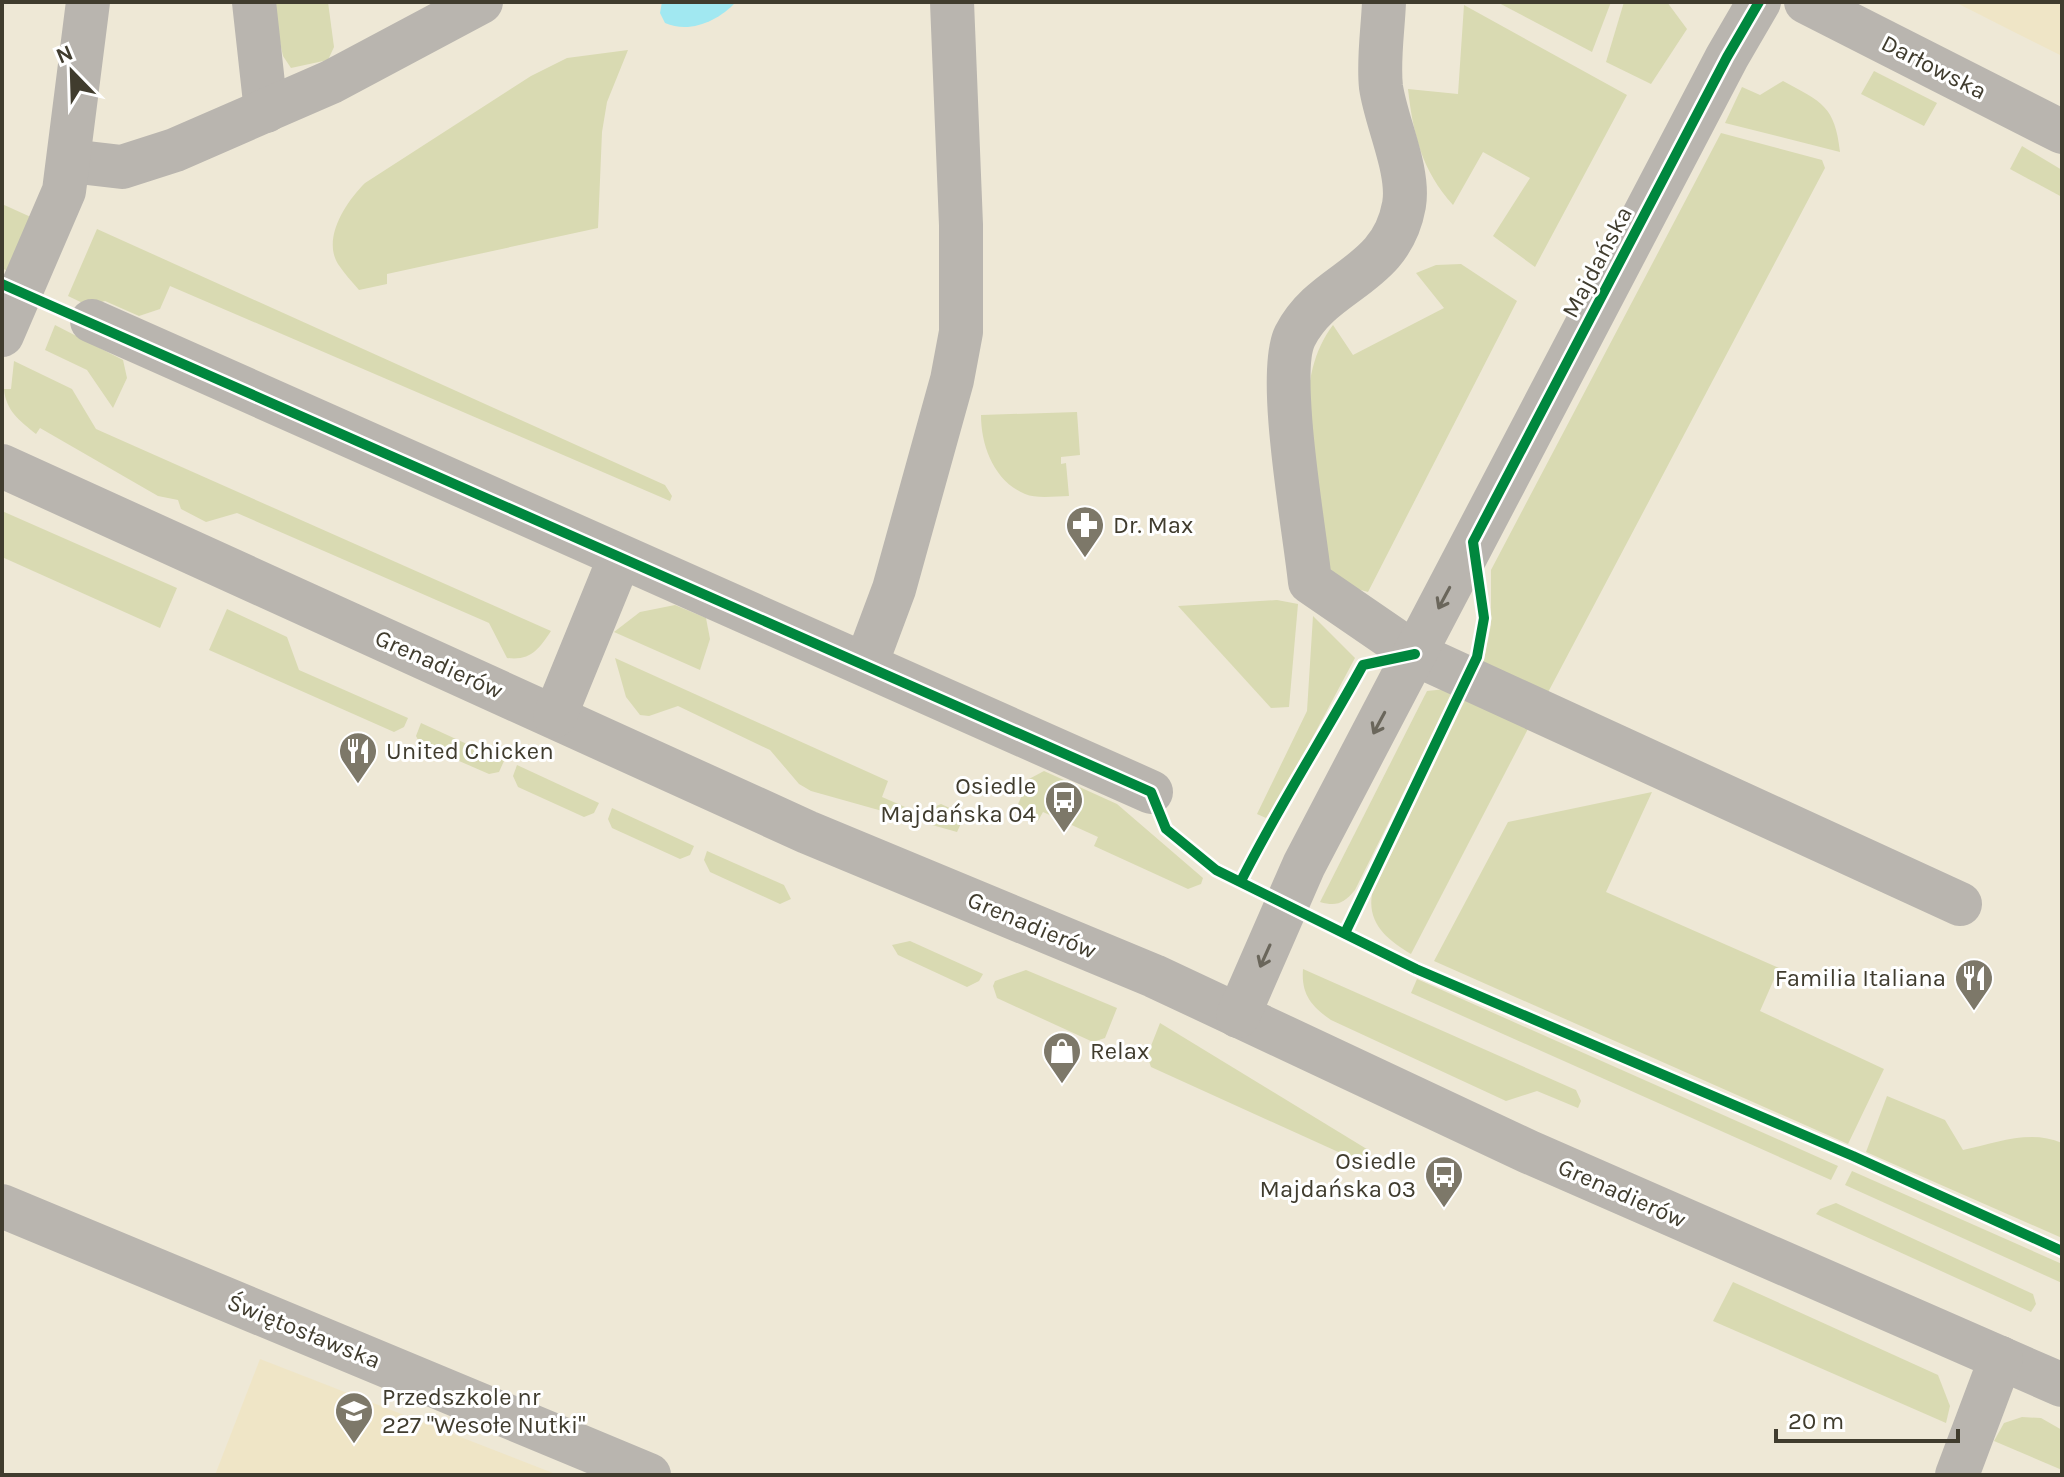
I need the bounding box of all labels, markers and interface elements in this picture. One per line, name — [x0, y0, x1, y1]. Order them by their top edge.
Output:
street label: Darłowska — [1877, 29, 1991, 105]
north arrow — [32, 32, 112, 112]
text: N — [52, 39, 77, 70]
street label: Majdańska — [1556, 201, 1638, 323]
pharmacy icon: Dr. Max — [1064, 504, 1106, 559]
place label: Dr. Max — [1113, 511, 1193, 539]
one-way arrow — [1436, 586, 1452, 610]
street label: Grenadierów — [371, 623, 507, 705]
one-way arrow — [1370, 710, 1386, 734]
restaurant icon: United Chicken — [337, 730, 379, 785]
place label: United Chicken — [386, 737, 554, 765]
place label: Osiedle Majdańska 04 — [880, 772, 1036, 828]
bus stop icon: Osiedle Majdańska 04 — [1043, 779, 1085, 834]
street label: Grenadierów — [963, 885, 1101, 965]
one-way arrow — [1256, 944, 1271, 968]
restaurant icon: Familia Italiana — [1953, 957, 1995, 1012]
place label: Familia Italiana — [1775, 964, 1946, 992]
shop icon: Relax — [1041, 1030, 1083, 1085]
place label: Relax — [1090, 1037, 1149, 1065]
place label: Osiedle Majdańska 03 — [1260, 1147, 1416, 1203]
street label: Grenadierów — [1554, 1152, 1690, 1234]
bus stop icon: Osiedle Majdańska 03 — [1423, 1154, 1465, 1209]
street label: Świętosławska — [223, 1288, 385, 1374]
place label: Przedszkole nr 227 "Wesołe Nutki" — [382, 1383, 586, 1439]
school or university icon: Przedszkole nr 227 "Wesołe Nutki" — [333, 1390, 375, 1445]
scale bar — [1776, 1393, 1958, 1443]
text: 20 m — [1788, 1407, 1844, 1435]

